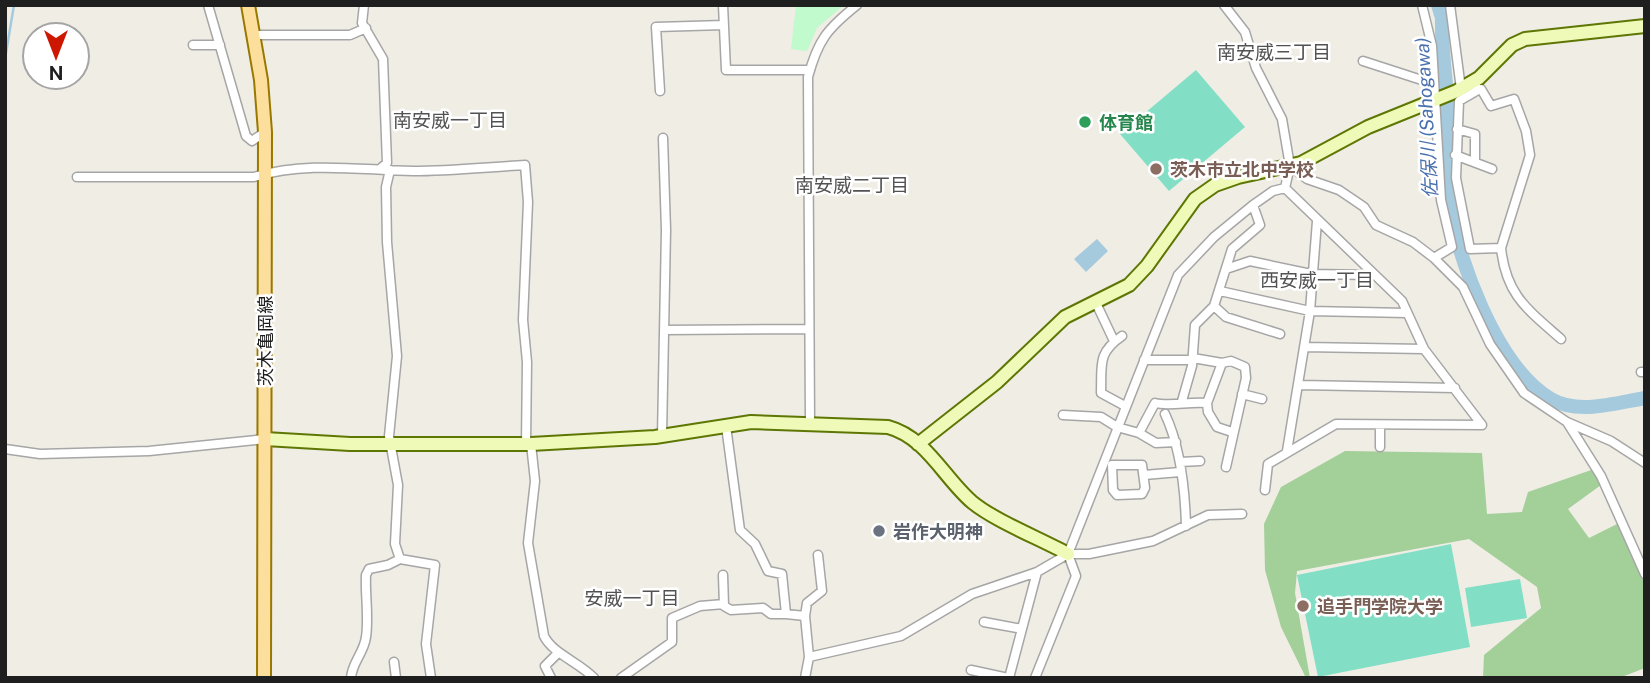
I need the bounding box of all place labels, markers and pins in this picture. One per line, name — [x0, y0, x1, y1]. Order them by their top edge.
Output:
place label: 体育館 — [1099, 112, 1153, 133]
marker: 体育館 — [1077, 114, 1093, 130]
place label: 茨木市立北中学校 — [1170, 159, 1314, 180]
marker: 茨木市立北中学校 — [1148, 161, 1164, 177]
place label: 岩作大明神 — [893, 521, 983, 542]
marker: 岩作大明神 — [871, 523, 887, 539]
place label: 追手門学院大学 — [1317, 596, 1443, 617]
marker: 追手門学院大学 — [1295, 598, 1311, 614]

